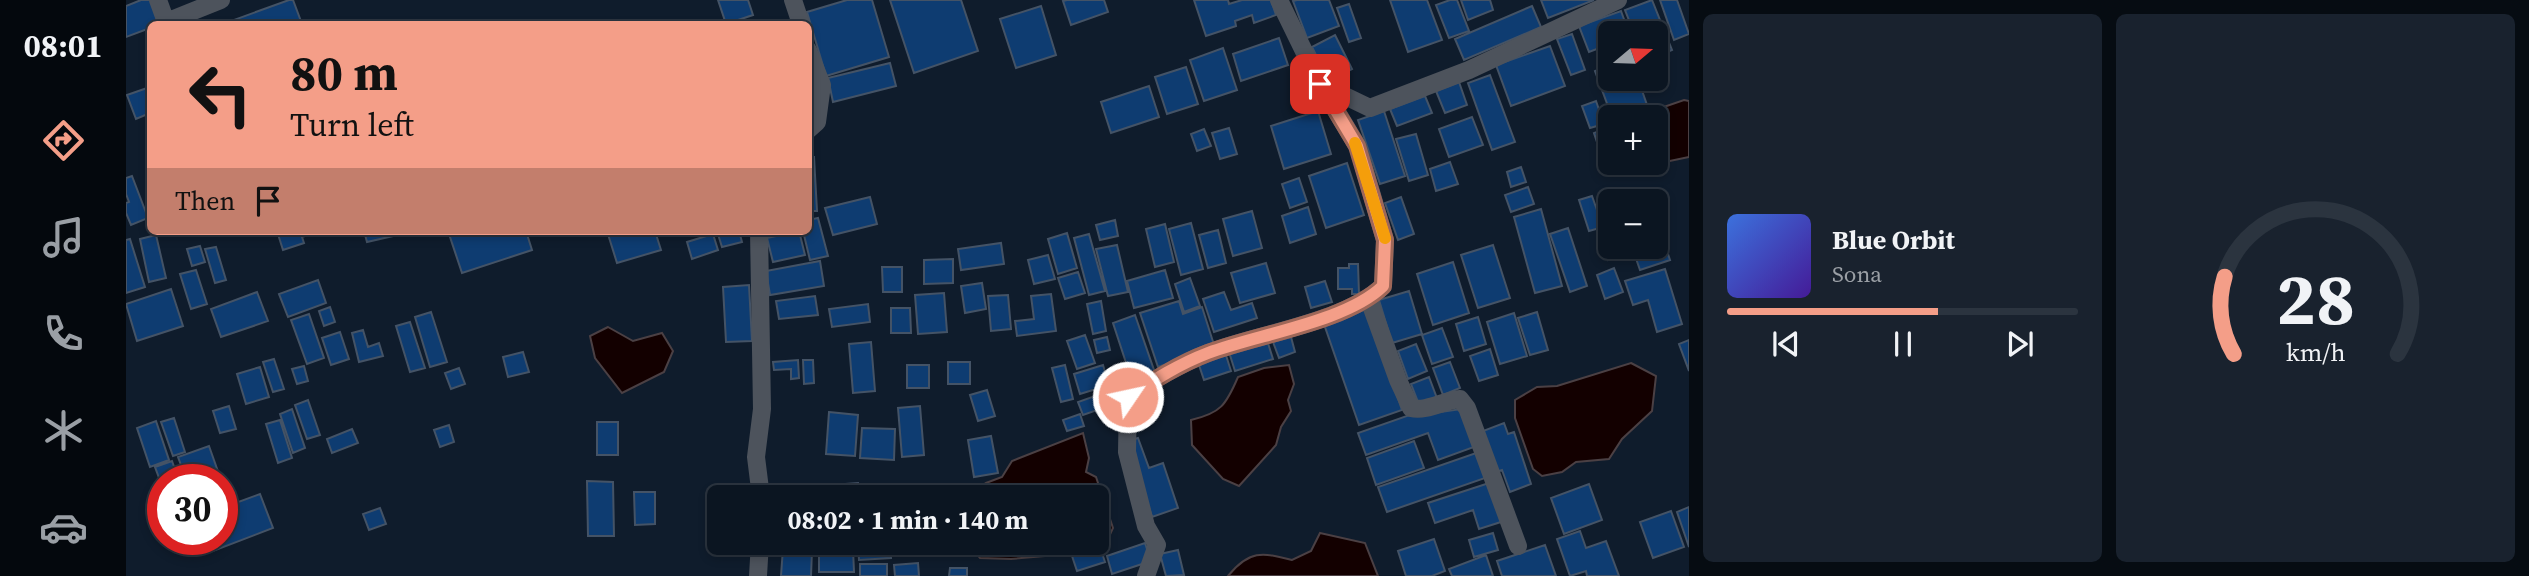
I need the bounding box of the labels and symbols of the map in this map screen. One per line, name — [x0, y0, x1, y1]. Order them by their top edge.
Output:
north arrow — [1598, 21, 1668, 91]
pin — [1290, 54, 1350, 114]
position arrow — [1091, 360, 1165, 434]
speed limit sign: 30 — [147, 464, 238, 555]

